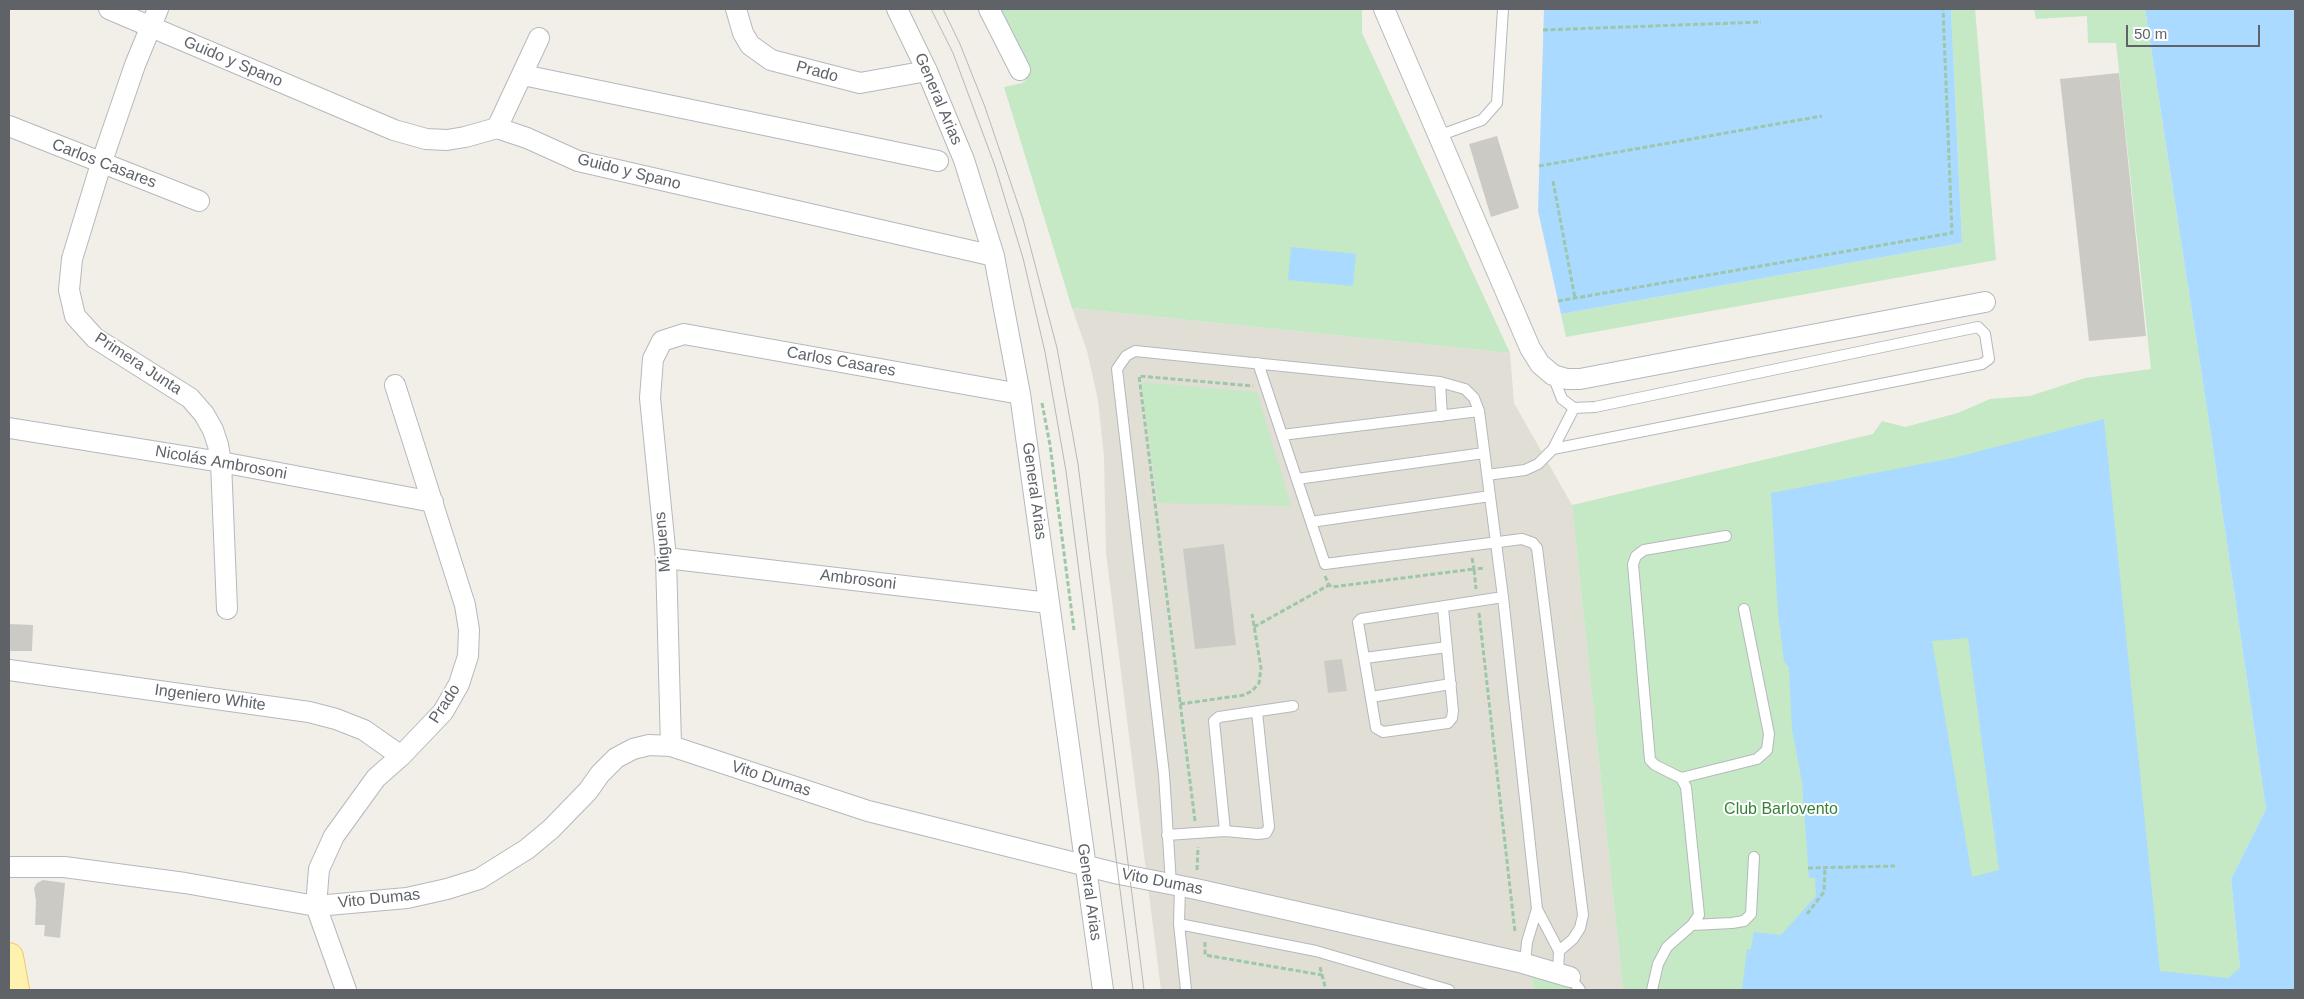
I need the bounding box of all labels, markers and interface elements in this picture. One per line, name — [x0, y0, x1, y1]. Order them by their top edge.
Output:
scale bar — [2129, 15, 2263, 47]
text: 50 m — [2134, 25, 2167, 42]
street label: Guido y Spano — [181, 32, 285, 92]
street label: General Arias — [910, 50, 966, 148]
street label: Prado — [794, 57, 840, 87]
street label: Carlos Casares — [49, 135, 159, 193]
street label: Guido y Spano — [575, 150, 683, 194]
street label: Primera Junta — [91, 329, 185, 399]
street label: Carlos Casares — [785, 343, 897, 381]
street label: General Arias — [1018, 441, 1050, 541]
street label: Nicolás Ambrosoni — [154, 442, 288, 484]
street label: Miguens — [651, 511, 675, 573]
street label: Ambrosoni — [819, 566, 897, 594]
street label: Ingeniero White — [153, 681, 267, 715]
street label: Prado — [425, 681, 465, 727]
street label: Vito Dumas — [729, 757, 813, 801]
park label: Club Barlovento — [1724, 800, 1838, 820]
street label: General Arias — [1073, 842, 1105, 942]
street label: Vito Dumas — [1120, 865, 1204, 899]
street label: Vito Dumas — [337, 885, 421, 913]

